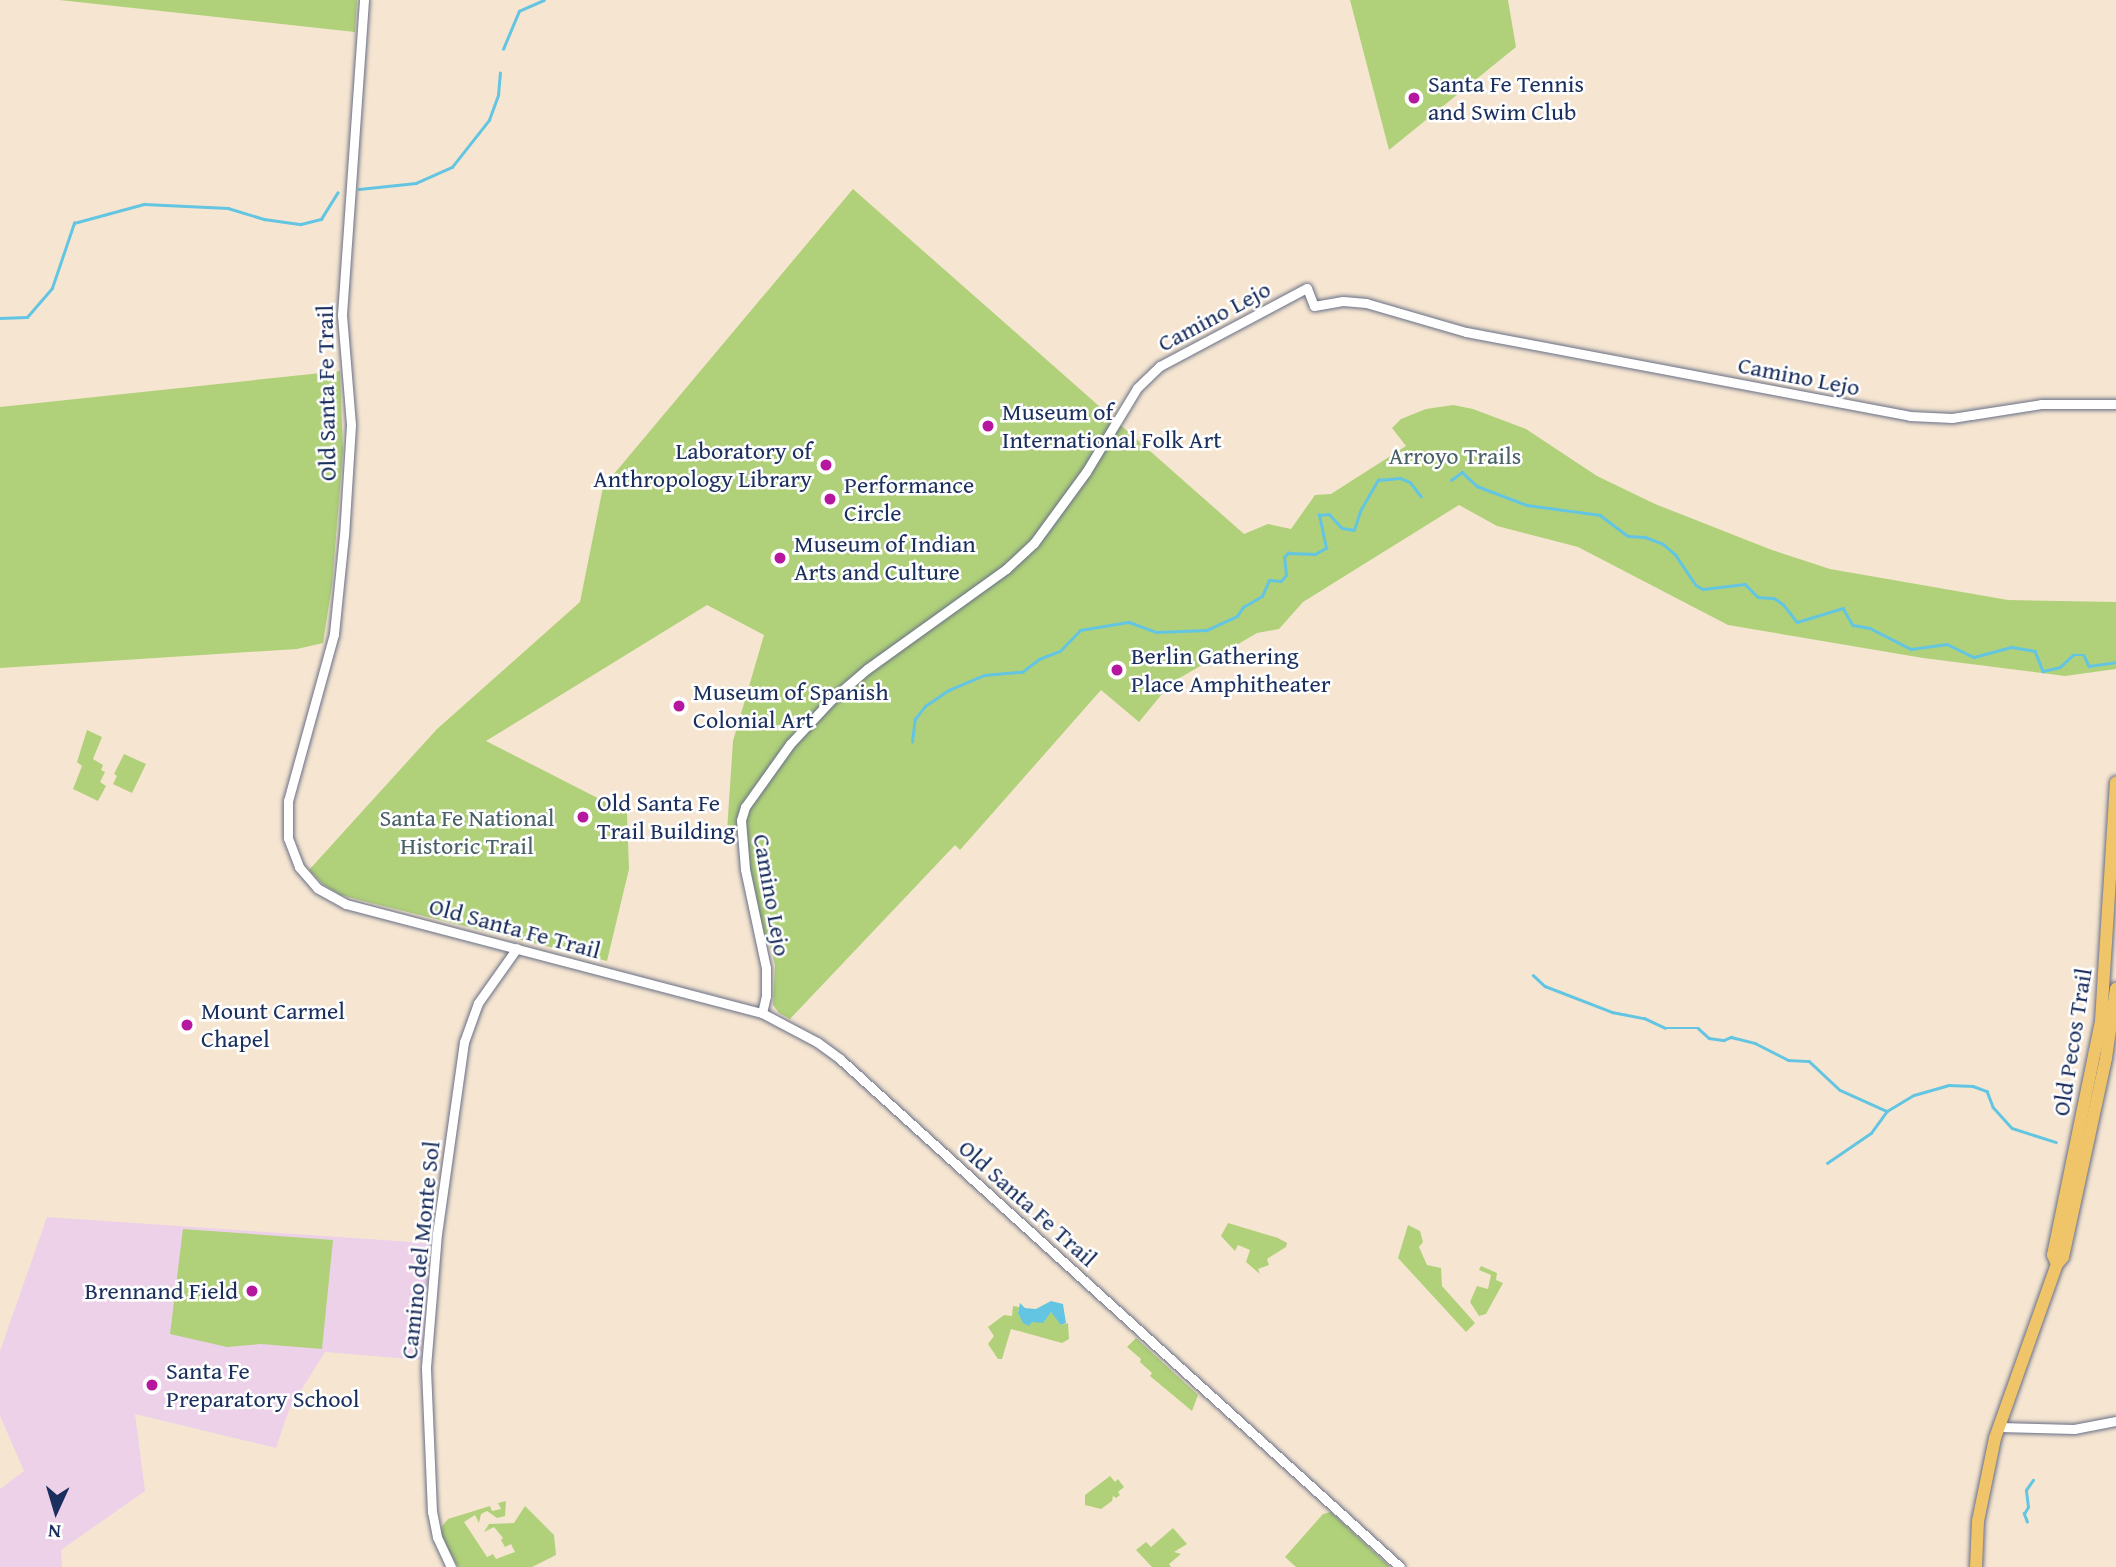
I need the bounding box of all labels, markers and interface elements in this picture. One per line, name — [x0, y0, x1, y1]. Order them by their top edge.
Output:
place label: Santa Fe Tennis and Swim Club — [1428, 70, 1584, 126]
marker: Santa Fe Tennis and Swim Club — [1406, 90, 1422, 106]
street label: Camino Lejo — [1153, 274, 1275, 358]
street label: Old Santa Fe Trail — [310, 305, 342, 481]
street label: Camino Lejo — [1736, 350, 1862, 402]
place label: Museum of International Folk Art — [1002, 398, 1222, 454]
marker: Museum of International Folk Art — [980, 418, 996, 434]
place label: Laboratory of Anthropology Library — [593, 437, 812, 493]
park label: Arroyo Trails — [1389, 442, 1521, 470]
marker: Laboratory of Anthropology Library — [818, 457, 834, 473]
place label: Performance Circle — [844, 471, 974, 527]
marker: Performance Circle — [822, 491, 838, 507]
place label: Museum of Indian Arts and Culture — [794, 530, 976, 586]
marker: Museum of Indian Arts and Culture — [772, 550, 788, 566]
place label: Berlin Gathering Place Amphitheater — [1131, 642, 1331, 698]
marker: Berlin Gathering Place Amphitheater — [1109, 662, 1125, 678]
place label: Museum of Spanish Colonial Art — [693, 678, 889, 734]
marker: Museum of Spanish Colonial Art — [671, 698, 687, 714]
place label: Old Santa Fe Trail Building — [597, 789, 735, 845]
park label: Santa Fe National Historic Trail — [379, 804, 555, 860]
marker: Old Santa Fe Trail Building — [575, 809, 591, 825]
street label: Camino Lejo — [747, 832, 797, 958]
street label: Old Santa Fe Trail — [426, 891, 604, 965]
street label: Old Pecos Trail — [2046, 966, 2098, 1118]
place label: Mount Carmel Chapel — [201, 997, 345, 1053]
marker: Mount Carmel Chapel — [179, 1017, 195, 1033]
street label: Old Santa Fe Trail — [953, 1133, 1103, 1273]
street label: Camino del Monte Sol — [394, 1140, 446, 1360]
place label: Brennand Field — [84, 1277, 238, 1305]
marker: Brennand Field — [244, 1283, 260, 1299]
place label: Santa Fe Preparatory School — [166, 1357, 360, 1413]
marker: Santa Fe Preparatory School — [144, 1377, 160, 1393]
north arrow — [21, 1476, 91, 1546]
text: N — [47, 1518, 62, 1546]

